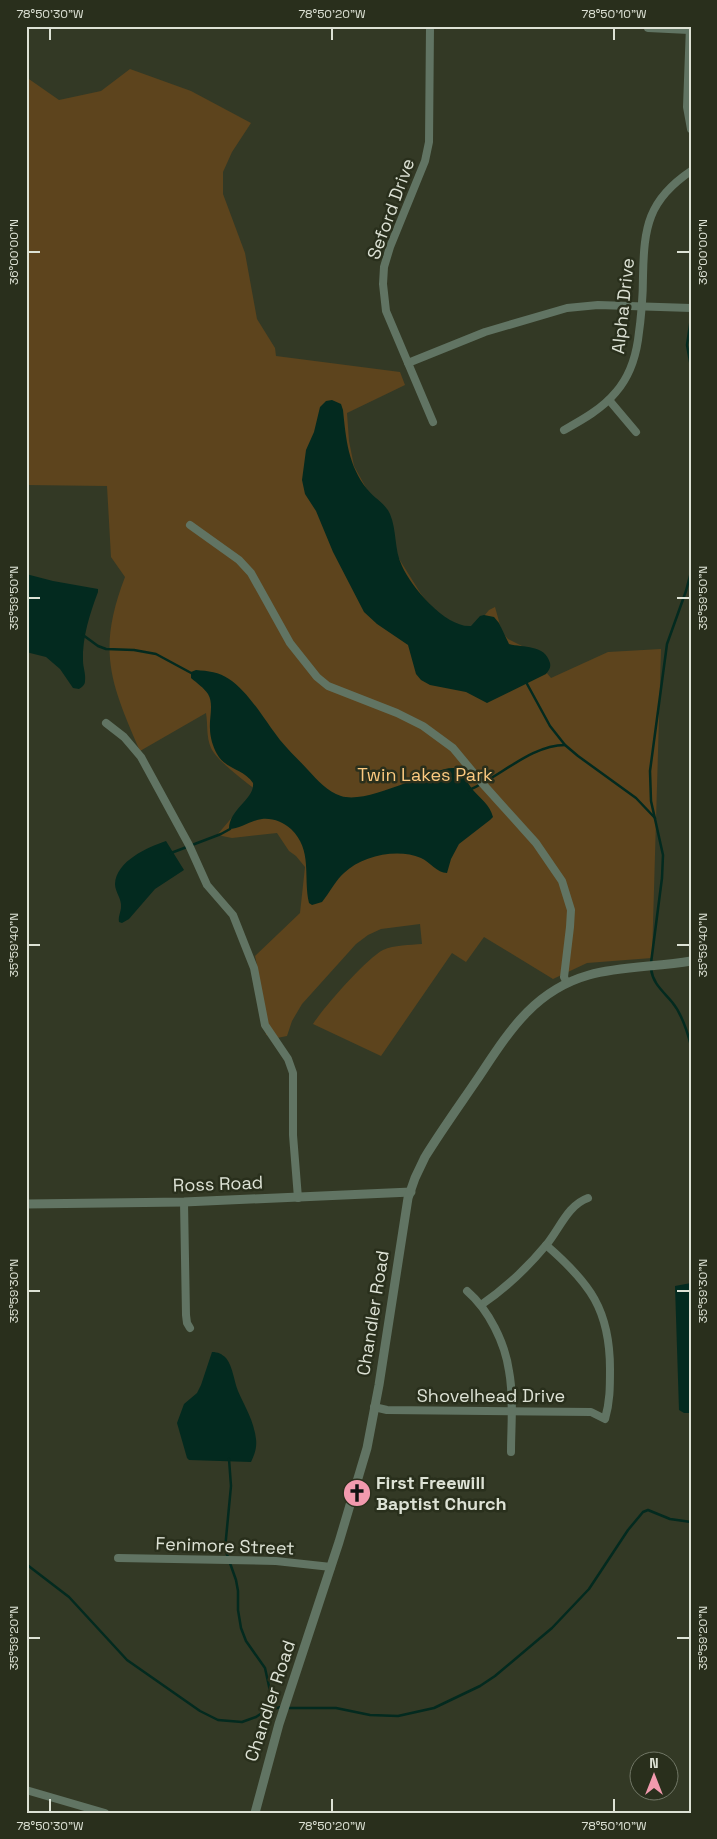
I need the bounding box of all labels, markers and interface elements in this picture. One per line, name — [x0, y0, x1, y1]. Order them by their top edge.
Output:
text: 78°50'30"W — [16, 6, 84, 22]
text: 78°50'20"W — [298, 6, 366, 22]
text: 78°50'10"W — [582, 6, 647, 22]
street label: Seford Drive — [362, 155, 419, 262]
text: 36°00'00"N — [6, 219, 22, 285]
text: 36°00'00"N — [695, 219, 711, 285]
street label: Alpha Drive — [606, 257, 639, 355]
text: 35°59'50"N — [6, 566, 22, 630]
text: 35°59'50"N — [695, 566, 711, 630]
park label: Twin Lakes Park — [357, 763, 493, 786]
text: 35°59'40"N — [6, 913, 22, 977]
text: 35°59'40"N — [695, 913, 711, 977]
street label: Ross Road — [172, 1170, 263, 1197]
street label: Chandler Road — [351, 1249, 394, 1377]
text: 35°59'30"N — [6, 1259, 22, 1323]
text: 35°59'30"N — [695, 1259, 711, 1323]
street label: Shovelhead Drive — [417, 1384, 565, 1407]
place label: First Freewill Baptist Church — [376, 1471, 507, 1515]
church icon: First Freewill Baptist Church — [342, 1478, 372, 1508]
street label: Fenimore Street — [155, 1532, 295, 1559]
text: 35°59'20"N — [6, 1606, 22, 1670]
text: 35°59'20"N — [695, 1606, 711, 1670]
street label: Chandler Road — [239, 1637, 300, 1764]
north arrow — [630, 1752, 680, 1802]
text: N — [649, 1754, 659, 1772]
text: 78°50'30"W — [16, 1818, 84, 1834]
text: 78°50'20"W — [298, 1818, 366, 1834]
text: 78°50'10"W — [582, 1818, 647, 1834]

